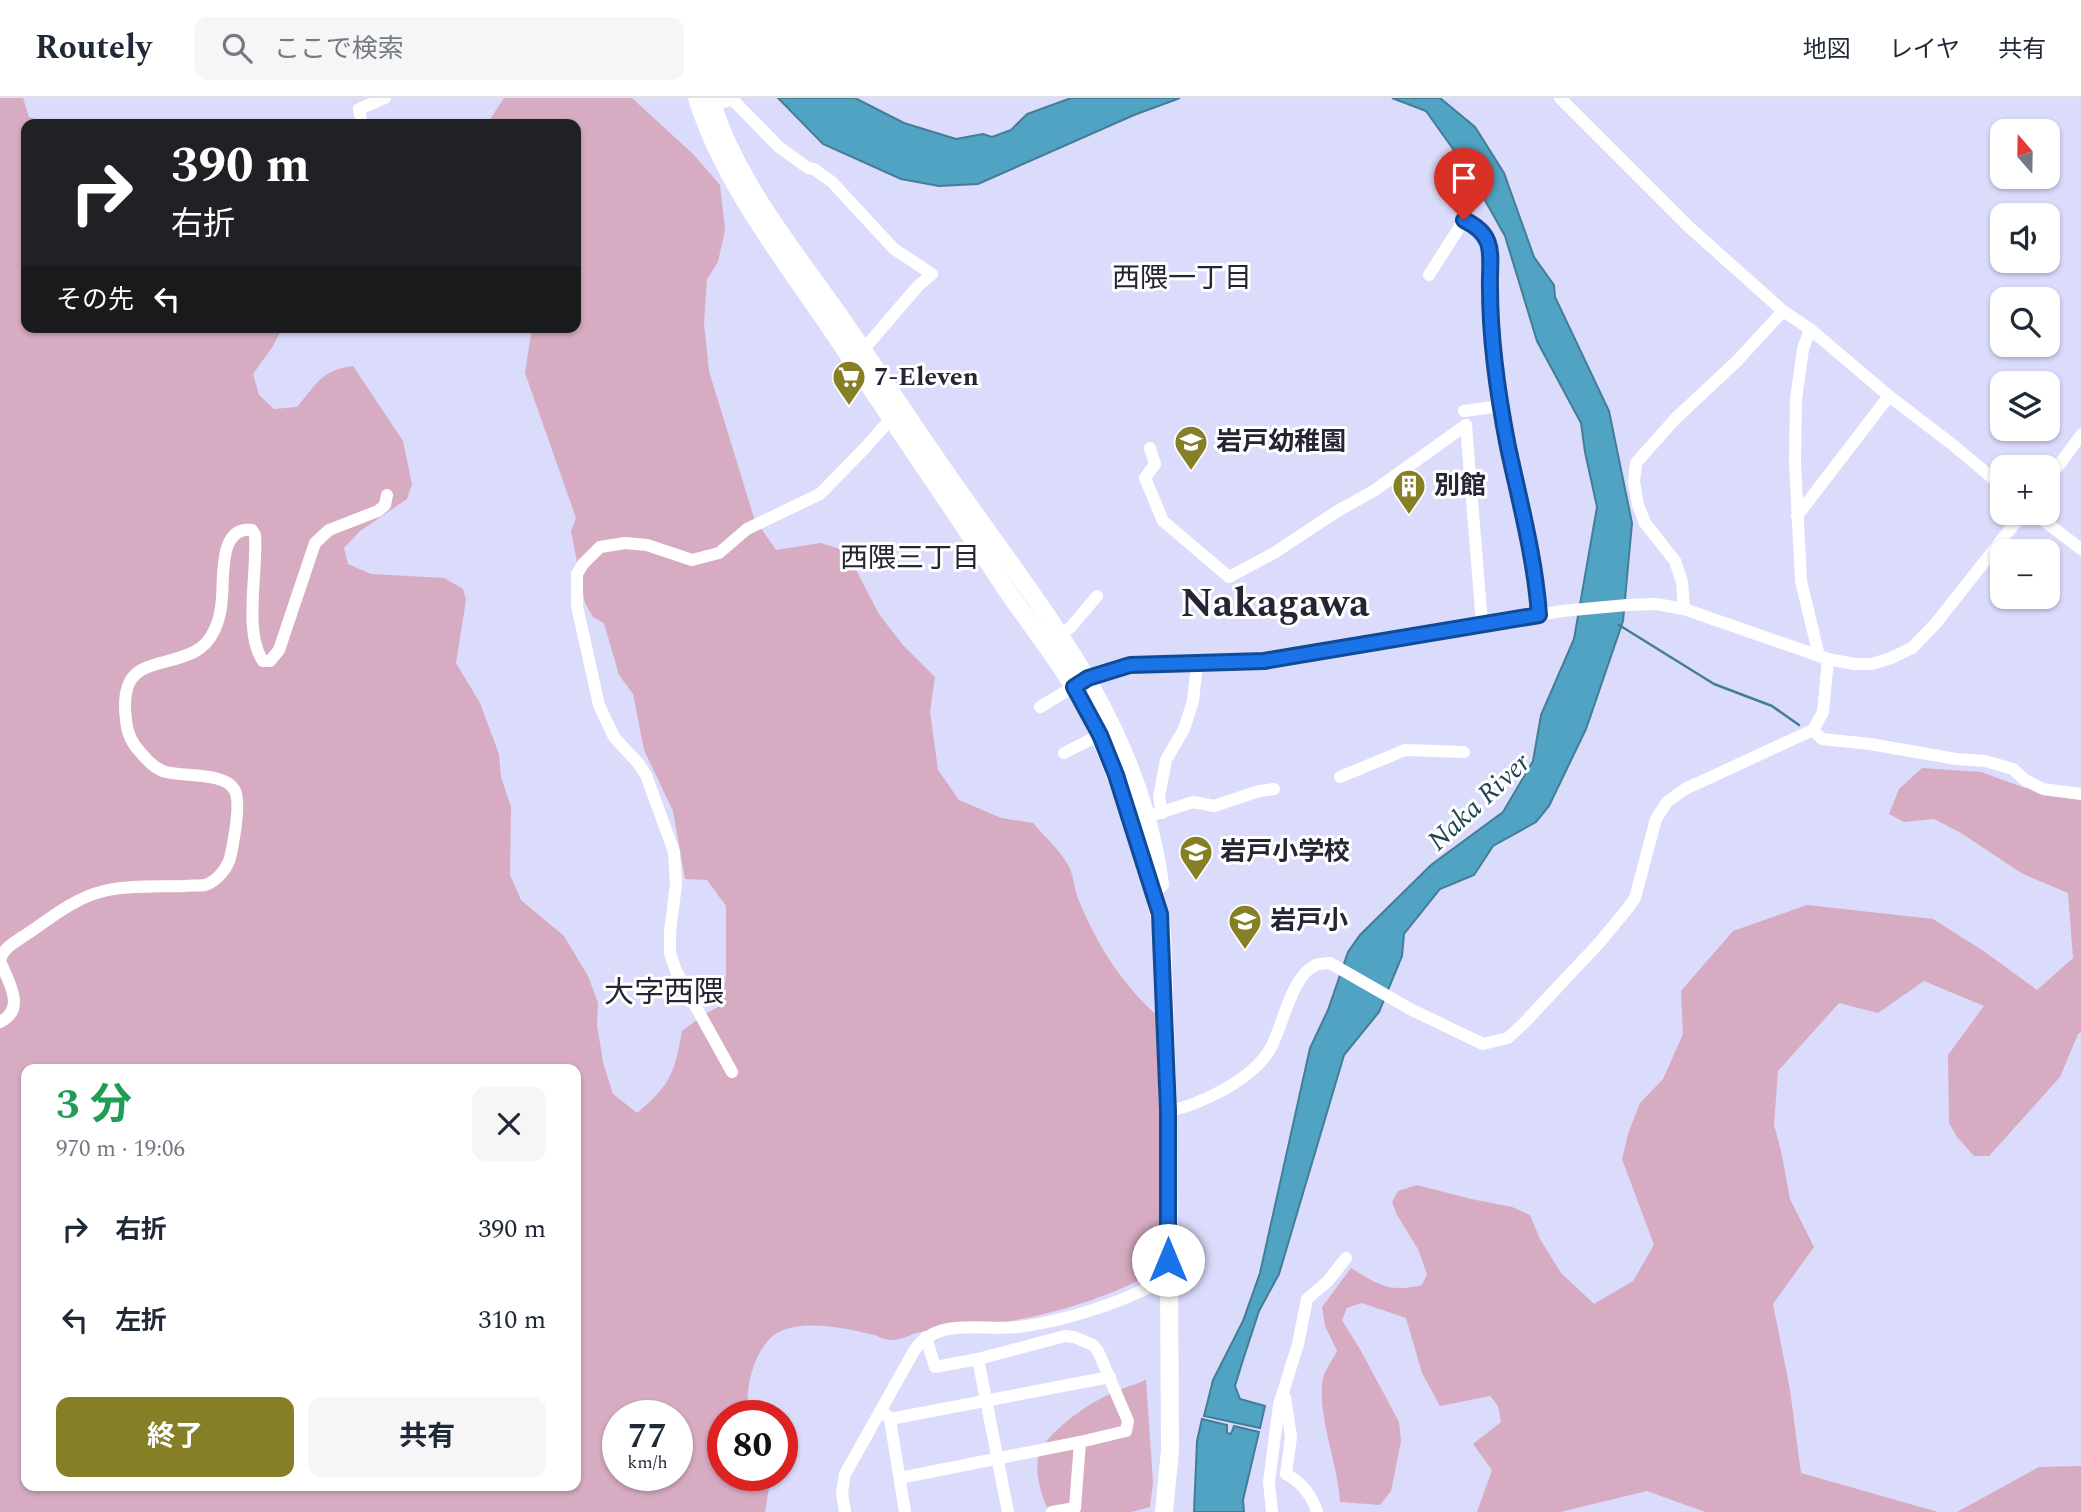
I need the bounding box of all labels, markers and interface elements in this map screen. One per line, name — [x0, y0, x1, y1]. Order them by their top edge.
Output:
search box — [194, 17, 684, 80]
text: Routely — [35, 23, 152, 73]
icon: search — [218, 29, 256, 67]
text: ここで検索 — [274, 29, 404, 69]
text: 地図 — [1803, 32, 1851, 68]
text: レイヤ — [1889, 32, 1960, 68]
text: 共有 — [1998, 32, 2046, 68]
north arrow — [1990, 119, 2060, 189]
map controls — [1990, 119, 2060, 609]
text: 390 m — [171, 129, 310, 204]
icon: right — [56, 147, 147, 238]
pin — [1434, 148, 1494, 220]
icon: arrive — [1445, 159, 1483, 197]
text: 右折 — [171, 200, 235, 249]
button: sound — [1990, 203, 2060, 273]
district label: 西隈一丁目 — [1112, 257, 1252, 300]
text: その先 — [56, 280, 134, 320]
icon: left — [148, 280, 186, 318]
button: search — [1990, 287, 2060, 357]
place label: 7-Eleven — [874, 357, 979, 397]
supermarket icon: 7-Eleven — [830, 358, 868, 407]
button: layers — [1990, 371, 2060, 441]
place label: 岩戸幼稚園 — [1216, 422, 1346, 462]
school or university icon: 岩戸幼稚園 — [1172, 423, 1210, 472]
button: + — [1990, 455, 2060, 525]
place label: 別館 — [1434, 466, 1486, 506]
building icon: 別館 — [1390, 467, 1428, 516]
district label: 西隈三丁目 — [840, 537, 980, 580]
button: − — [1990, 539, 2060, 609]
district label: Nakagawa — [1180, 574, 1370, 635]
water label: Naka River — [1418, 742, 1541, 861]
place label: 岩戸小学校 — [1220, 832, 1350, 872]
school or university icon: 岩戸小学校 — [1177, 833, 1215, 882]
place label: 岩戸小 — [1270, 901, 1348, 941]
school or university icon: 岩戸小 — [1226, 902, 1264, 951]
district label: 大字西隈 — [604, 970, 724, 1016]
text: 3 分 — [56, 1074, 132, 1137]
button: close — [472, 1087, 546, 1161]
text: 970 m · 19:06 — [56, 1132, 185, 1167]
text: 390 m — [478, 1209, 546, 1249]
icon: right — [56, 1210, 94, 1248]
text: 右折 — [115, 1210, 167, 1250]
position arrow — [1131, 1223, 1205, 1297]
text: 310 m — [478, 1300, 546, 1340]
icon: left — [56, 1301, 94, 1339]
text: 左折 — [115, 1301, 167, 1341]
button: 終了 — [56, 1397, 294, 1477]
button: 共有 — [308, 1397, 546, 1477]
speed limit sign: 80 — [707, 1400, 798, 1491]
text: 77 — [628, 1410, 667, 1463]
text: km/h — [627, 1449, 668, 1476]

